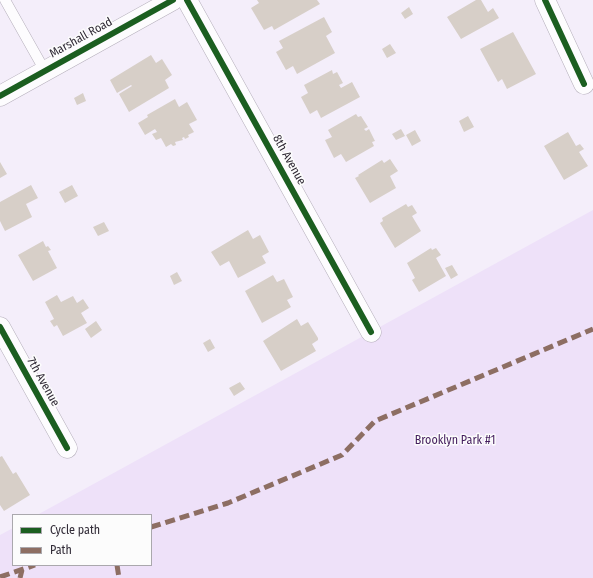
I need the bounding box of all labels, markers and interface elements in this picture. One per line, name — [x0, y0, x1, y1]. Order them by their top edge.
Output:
street label: Marshall Road — [47, 15, 115, 61]
street label: 8th Avenue — [269, 132, 309, 188]
street label: 7th Avenue — [24, 355, 62, 409]
park label: Brooklyn Park #1 — [415, 434, 495, 448]
legend — [12, 514, 152, 566]
text: Cycle path — [50, 523, 100, 537]
text: Path — [50, 543, 72, 557]

